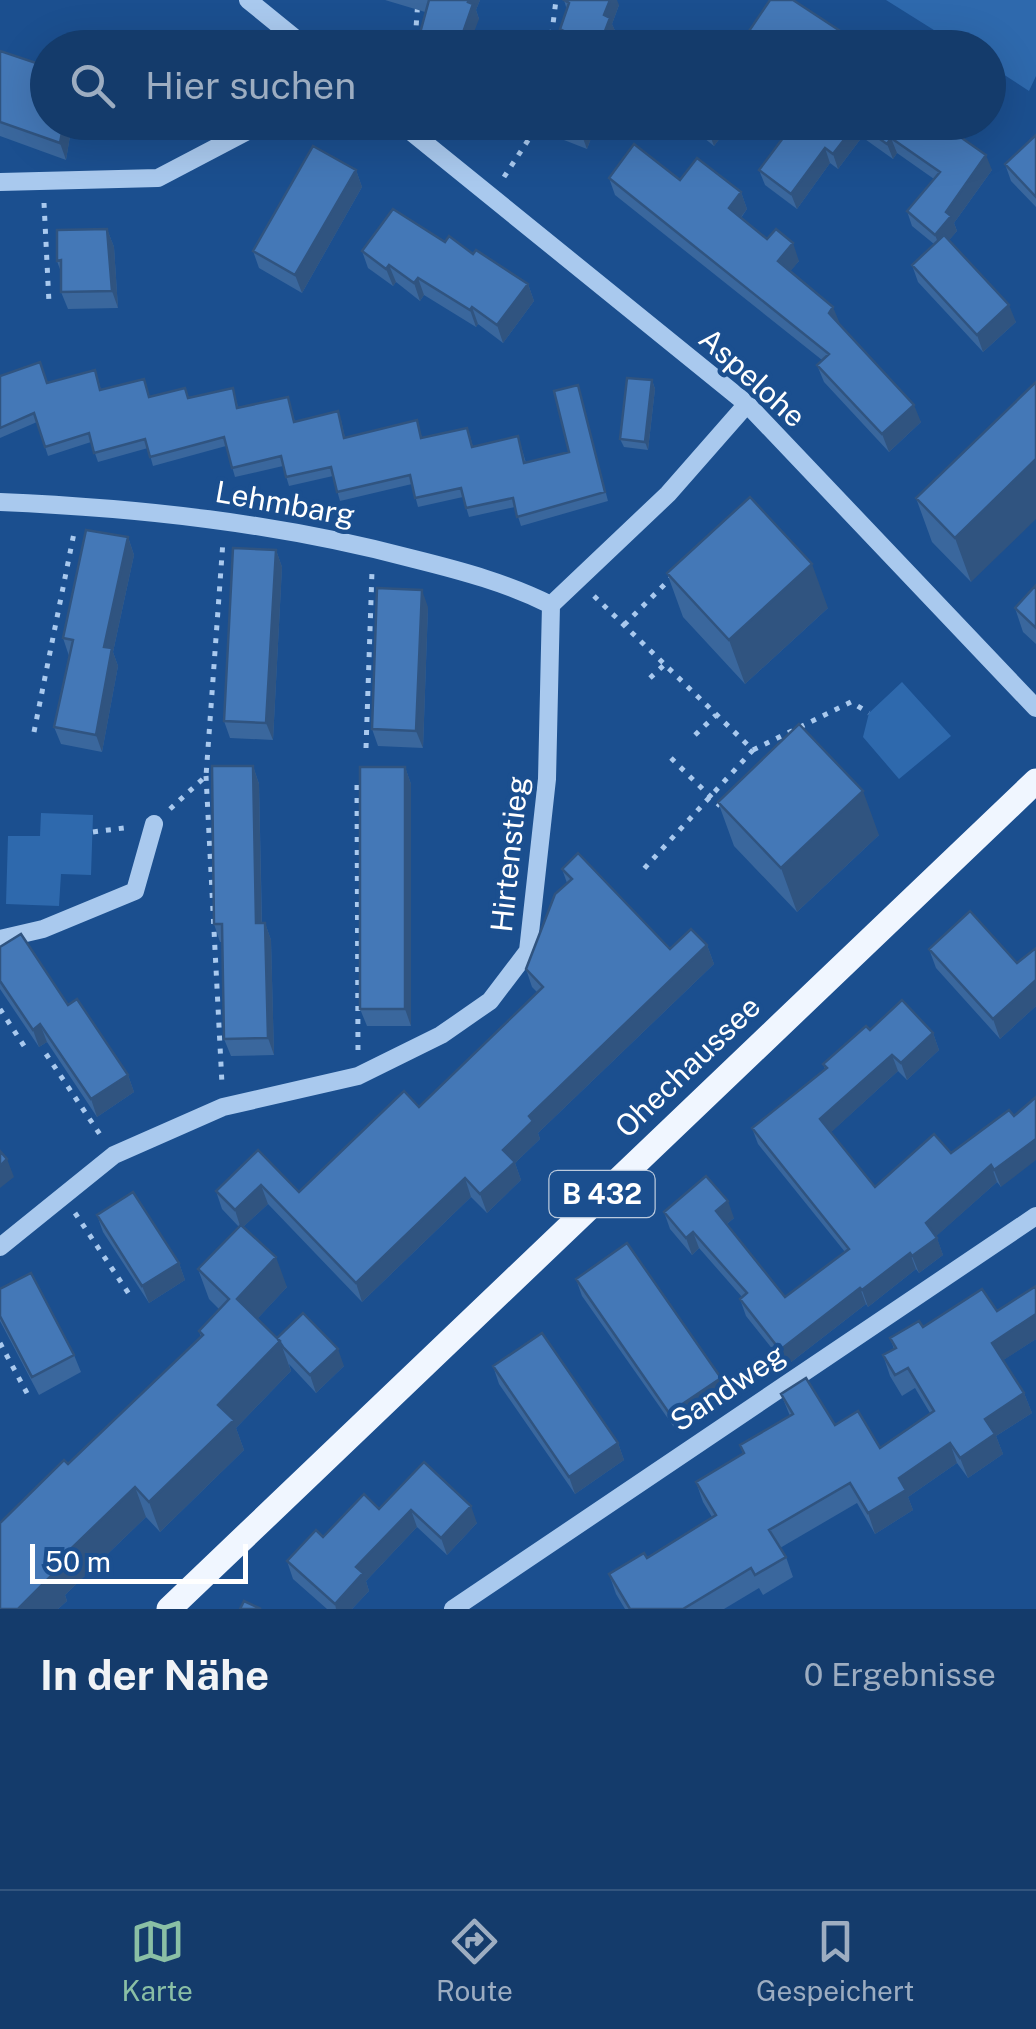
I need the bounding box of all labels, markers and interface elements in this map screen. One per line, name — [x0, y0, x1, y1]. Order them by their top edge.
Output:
search box — [30, 30, 1006, 140]
icon: search — [65, 58, 120, 113]
text: Hier suchen — [145, 63, 356, 108]
street label: Aspelohe — [692, 320, 813, 434]
street label: Lehmbarg — [213, 473, 358, 533]
street label: Hirtenstieg — [483, 774, 535, 934]
street label: Ohechaussee — [607, 988, 767, 1144]
road number: B 432 — [550, 1171, 654, 1217]
street label: Sandweg — [663, 1336, 792, 1439]
scale bar — [30, 1539, 248, 1584]
text: 50 m — [45, 1545, 111, 1578]
text: In der Nähe — [40, 1650, 269, 1699]
text: 0 Ergebnisse — [804, 1656, 996, 1693]
tab: Karte — [122, 1914, 193, 2007]
tab: Route — [436, 1914, 513, 2007]
tab: Gespeichert — [756, 1914, 914, 2007]

